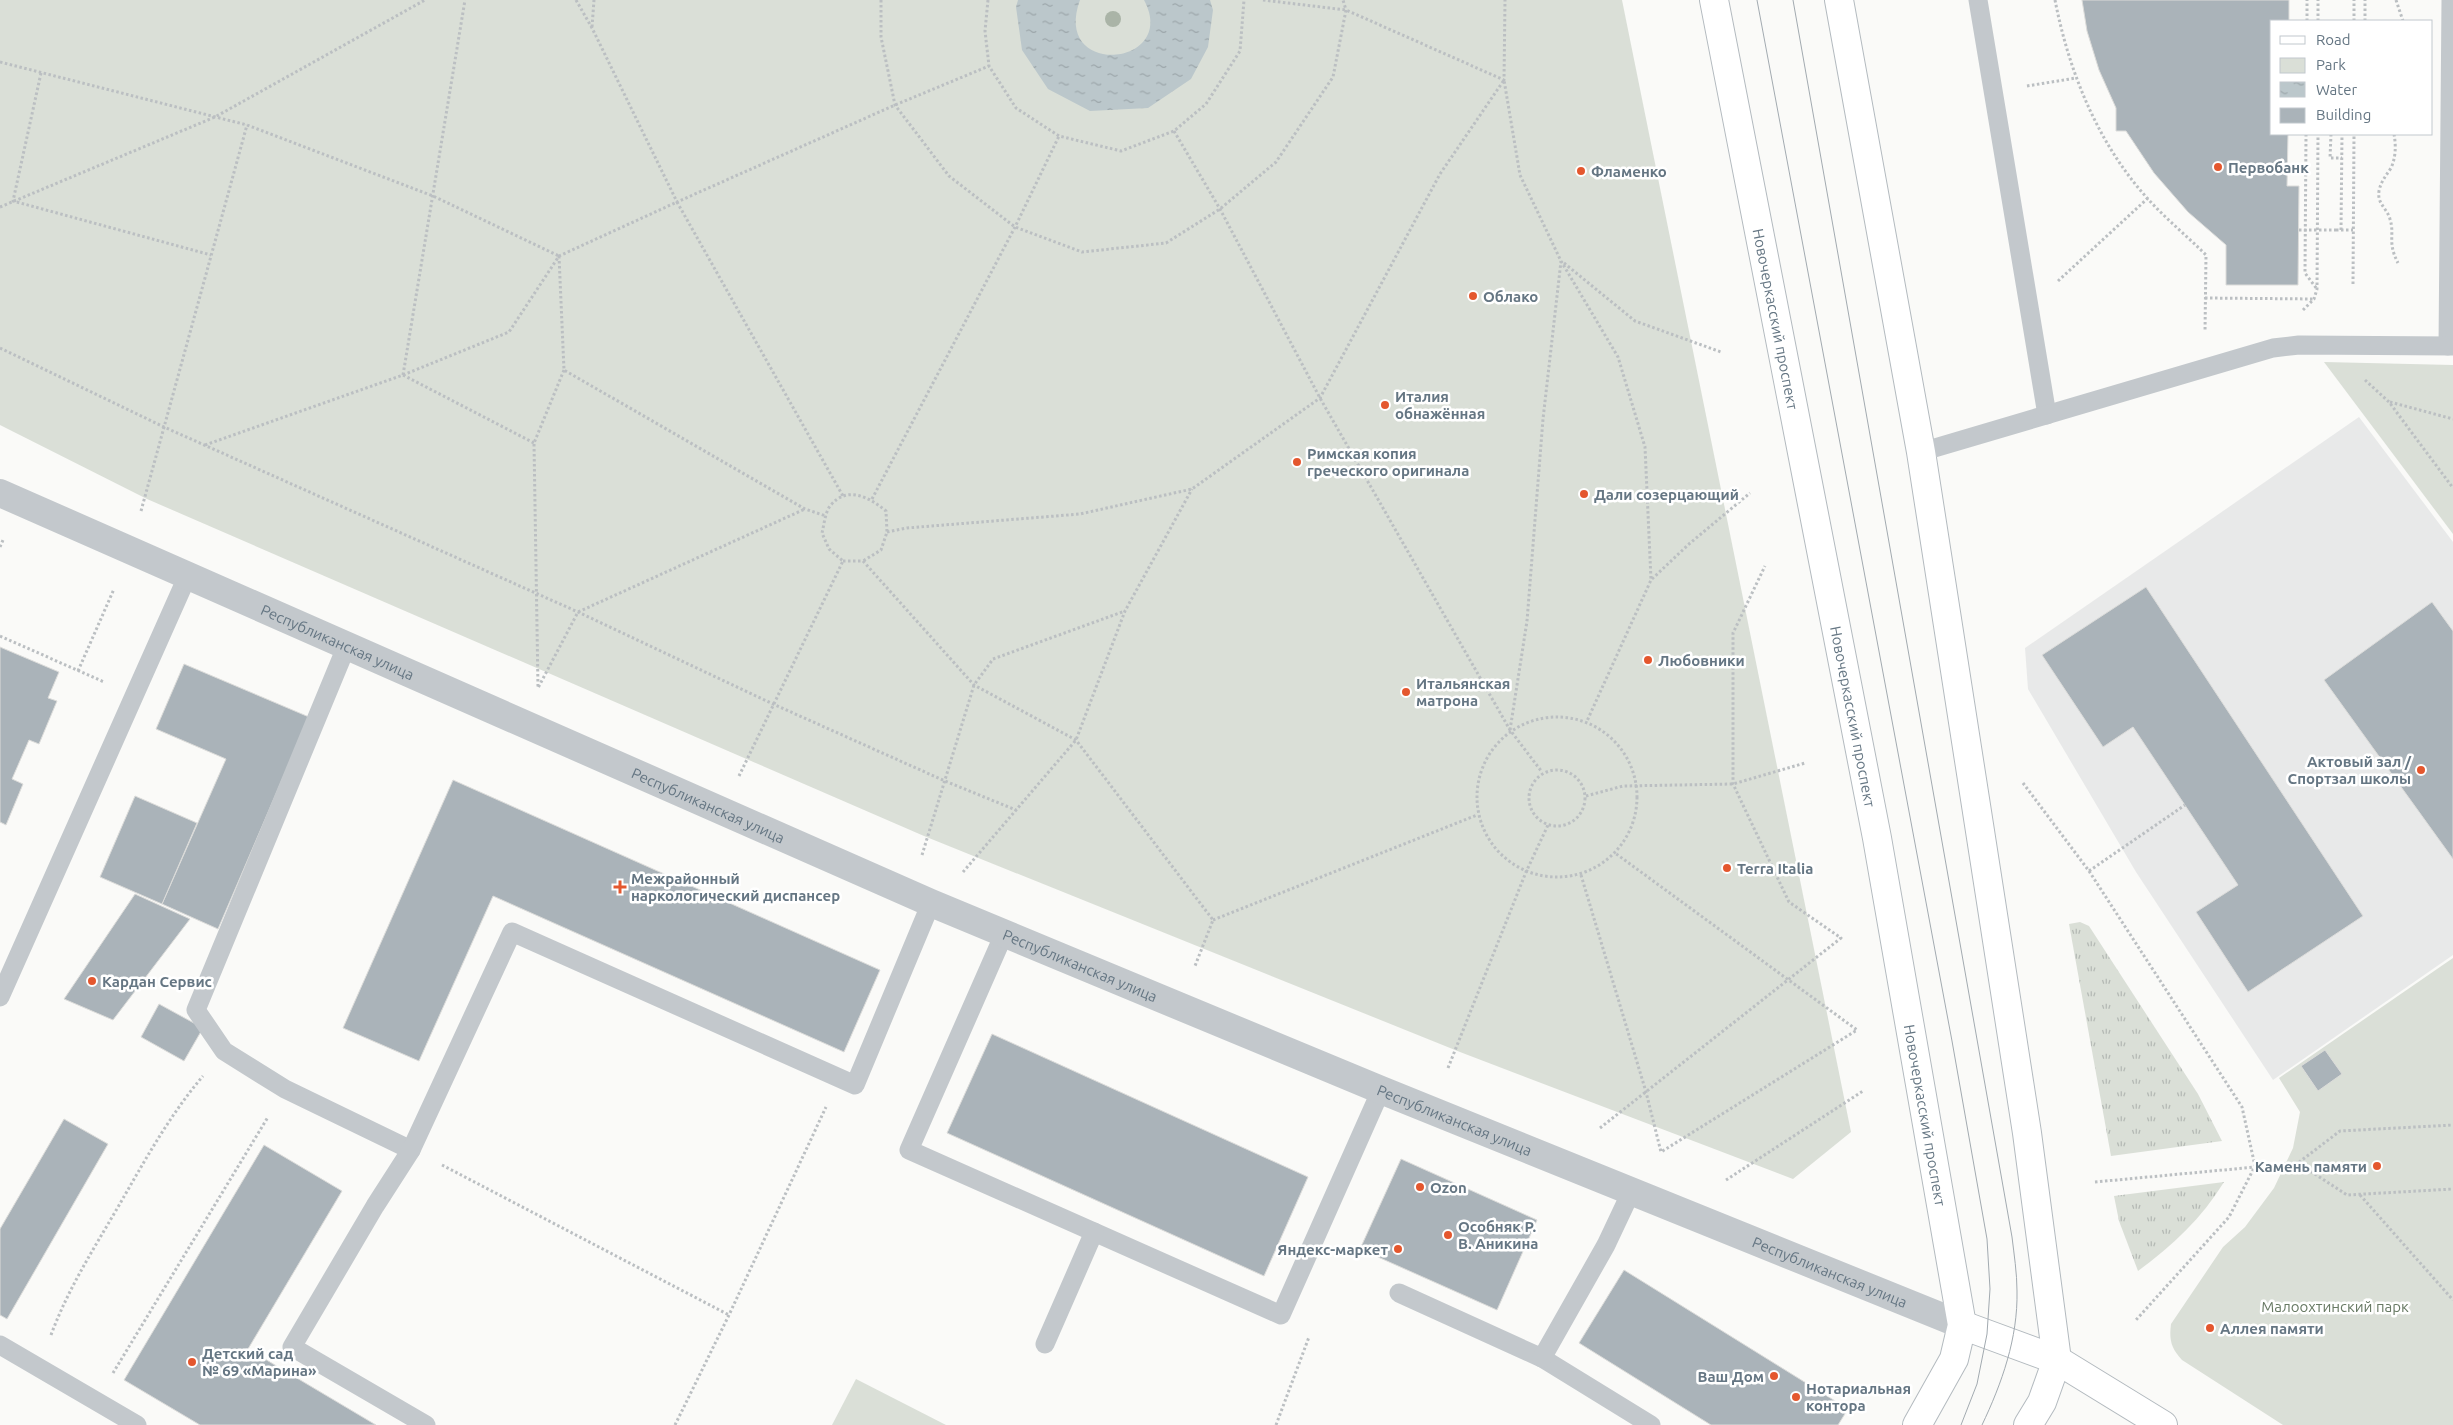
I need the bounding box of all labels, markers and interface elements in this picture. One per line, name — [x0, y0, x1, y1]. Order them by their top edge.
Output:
legend — [2270, 20, 2433, 135]
text: Road — [2316, 31, 2351, 48]
text: Park — [2316, 56, 2346, 73]
text: Water — [2316, 81, 2357, 98]
text: Building — [2316, 106, 2371, 123]
place label: Первобанк — [2228, 159, 2309, 176]
marker: Первобанк — [2212, 161, 2224, 173]
place label: Фламенко — [1591, 163, 1667, 180]
marker: Фламенко — [1575, 165, 1587, 177]
street label: Новочеркасский проспект — [1750, 227, 1802, 411]
place label: Облако — [1483, 288, 1538, 305]
marker: Облако — [1467, 290, 1479, 302]
place label: Италия обнажённая — [1395, 388, 1485, 422]
marker: Италия обнажённая — [1379, 399, 1391, 411]
place label: Римская копия греческого оригинала — [1307, 445, 1469, 479]
marker: Римская копия греческого оригинала — [1291, 456, 1303, 468]
place label: Дали созерцающий — [1594, 486, 1739, 503]
marker: Дали созерцающий — [1578, 488, 1590, 500]
street label: Республиканская улица — [259, 601, 417, 683]
street label: Новочеркасский проспект — [1827, 625, 1879, 809]
place label: Любовники — [1658, 652, 1745, 669]
marker: Любовники — [1642, 654, 1654, 666]
place label: Итальянская матрона — [1416, 675, 1510, 709]
marker: Итальянская матрона — [1400, 686, 1412, 698]
place label: Актовый зал / Спортзал школы — [2288, 753, 2412, 787]
street label: Республиканская улица — [629, 764, 788, 846]
marker: Актовый зал / Спортзал школы — [2415, 764, 2427, 776]
place label: Terra Italia — [1737, 860, 1813, 877]
marker: Terra Italia — [1721, 862, 1733, 874]
place label: Межрайонный наркологический диспансер — [631, 870, 840, 904]
marker: Межрайонный наркологический диспансер — [613, 880, 627, 894]
street label: Республиканская улица — [1001, 925, 1160, 1005]
place label: Кардан Сервис — [102, 973, 212, 990]
marker: Кардан Сервис — [86, 975, 98, 987]
street label: Новочеркасский проспект — [1901, 1023, 1950, 1208]
street label: Республиканская улица — [1375, 1081, 1535, 1159]
place label: Камень памяти — [2255, 1158, 2367, 1175]
marker: Камень памяти — [2371, 1160, 2383, 1172]
place label: Ozon — [1430, 1179, 1467, 1196]
marker: Ozon — [1414, 1181, 1426, 1193]
place label: Особняк Р. В. Аникина — [1458, 1218, 1538, 1252]
marker: Особняк Р. В. Аникина — [1442, 1229, 1454, 1241]
street label: Республиканская улица — [1750, 1233, 1910, 1311]
place label: Яндекс-маркет — [1277, 1241, 1388, 1258]
marker: Яндекс-маркет — [1392, 1243, 1404, 1255]
park label: Малоохтинский парк — [2261, 1298, 2409, 1315]
place label: Аллея памяти — [2220, 1320, 2324, 1337]
marker: Аллея памяти — [2204, 1322, 2216, 1334]
place label: Детский сад № 69 «Марина» — [202, 1345, 317, 1379]
marker: Детский сад № 69 «Марина» — [186, 1356, 198, 1368]
place label: Ваш Дом — [1697, 1368, 1764, 1385]
marker: Ваш Дом — [1768, 1370, 1780, 1382]
place label: Нотариальная контора — [1806, 1380, 1911, 1414]
marker: Нотариальная контора — [1790, 1391, 1802, 1403]

